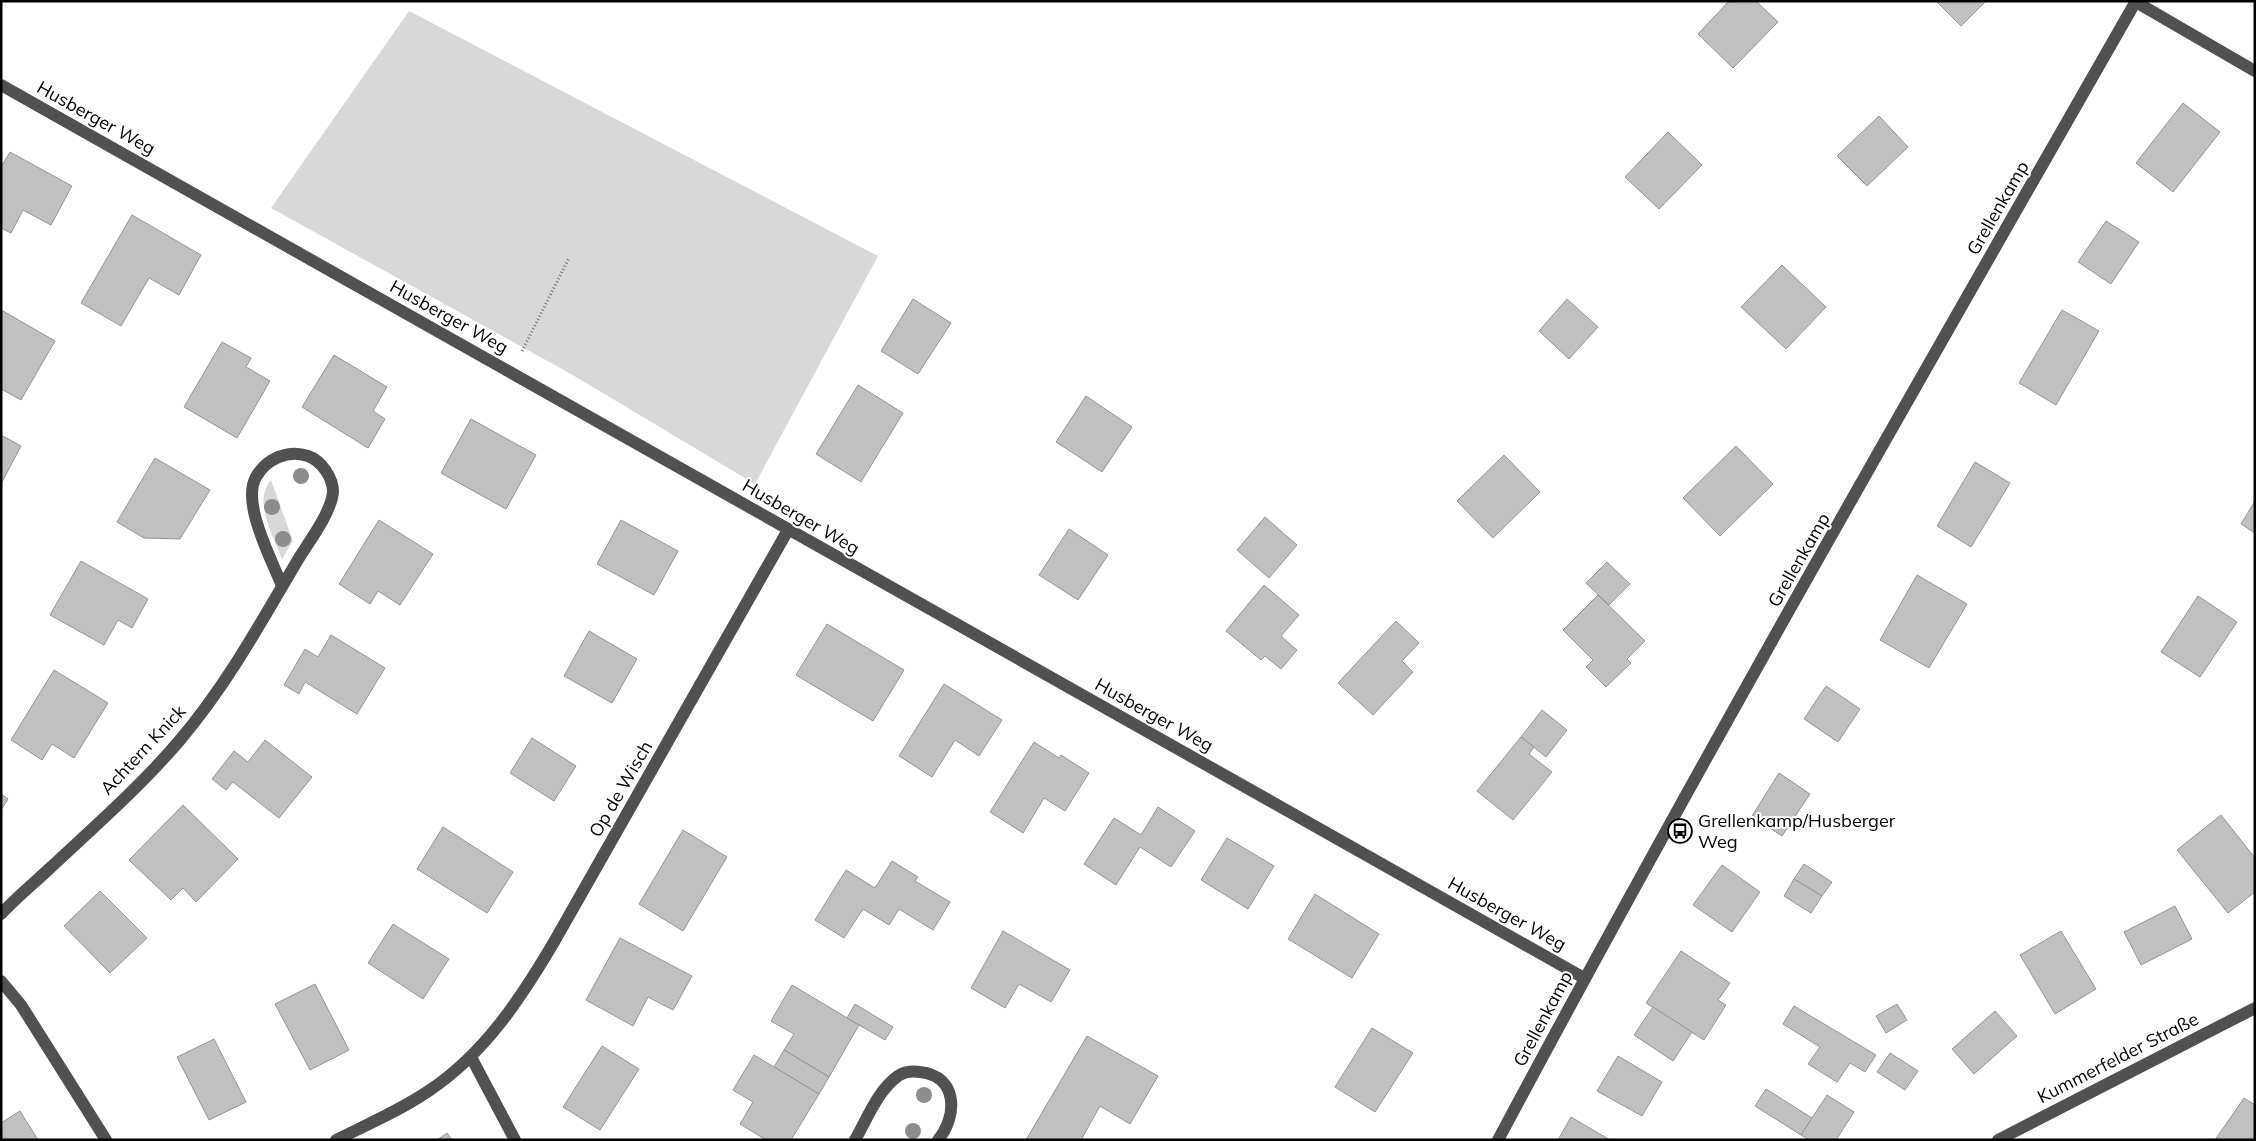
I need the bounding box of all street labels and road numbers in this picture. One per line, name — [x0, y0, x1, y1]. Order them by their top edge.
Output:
street label: Husberger Weg — [33, 76, 159, 160]
street label: Grellenkamp — [1961, 157, 2034, 259]
street label: Husberger Weg — [386, 275, 512, 359]
street label: Husberger Weg — [739, 474, 864, 559]
street label: Grellenkamp — [1762, 509, 1835, 611]
street label: Husberger Weg — [1091, 673, 1217, 757]
street label: Achtern Knick — [95, 699, 191, 799]
street label: Op de Wisch — [584, 737, 657, 841]
street label: Husberger Weg — [1444, 872, 1570, 956]
street label: Grellenkamp — [1508, 967, 1577, 1070]
street label: Kummerfelder Straße — [2033, 1007, 2202, 1108]

